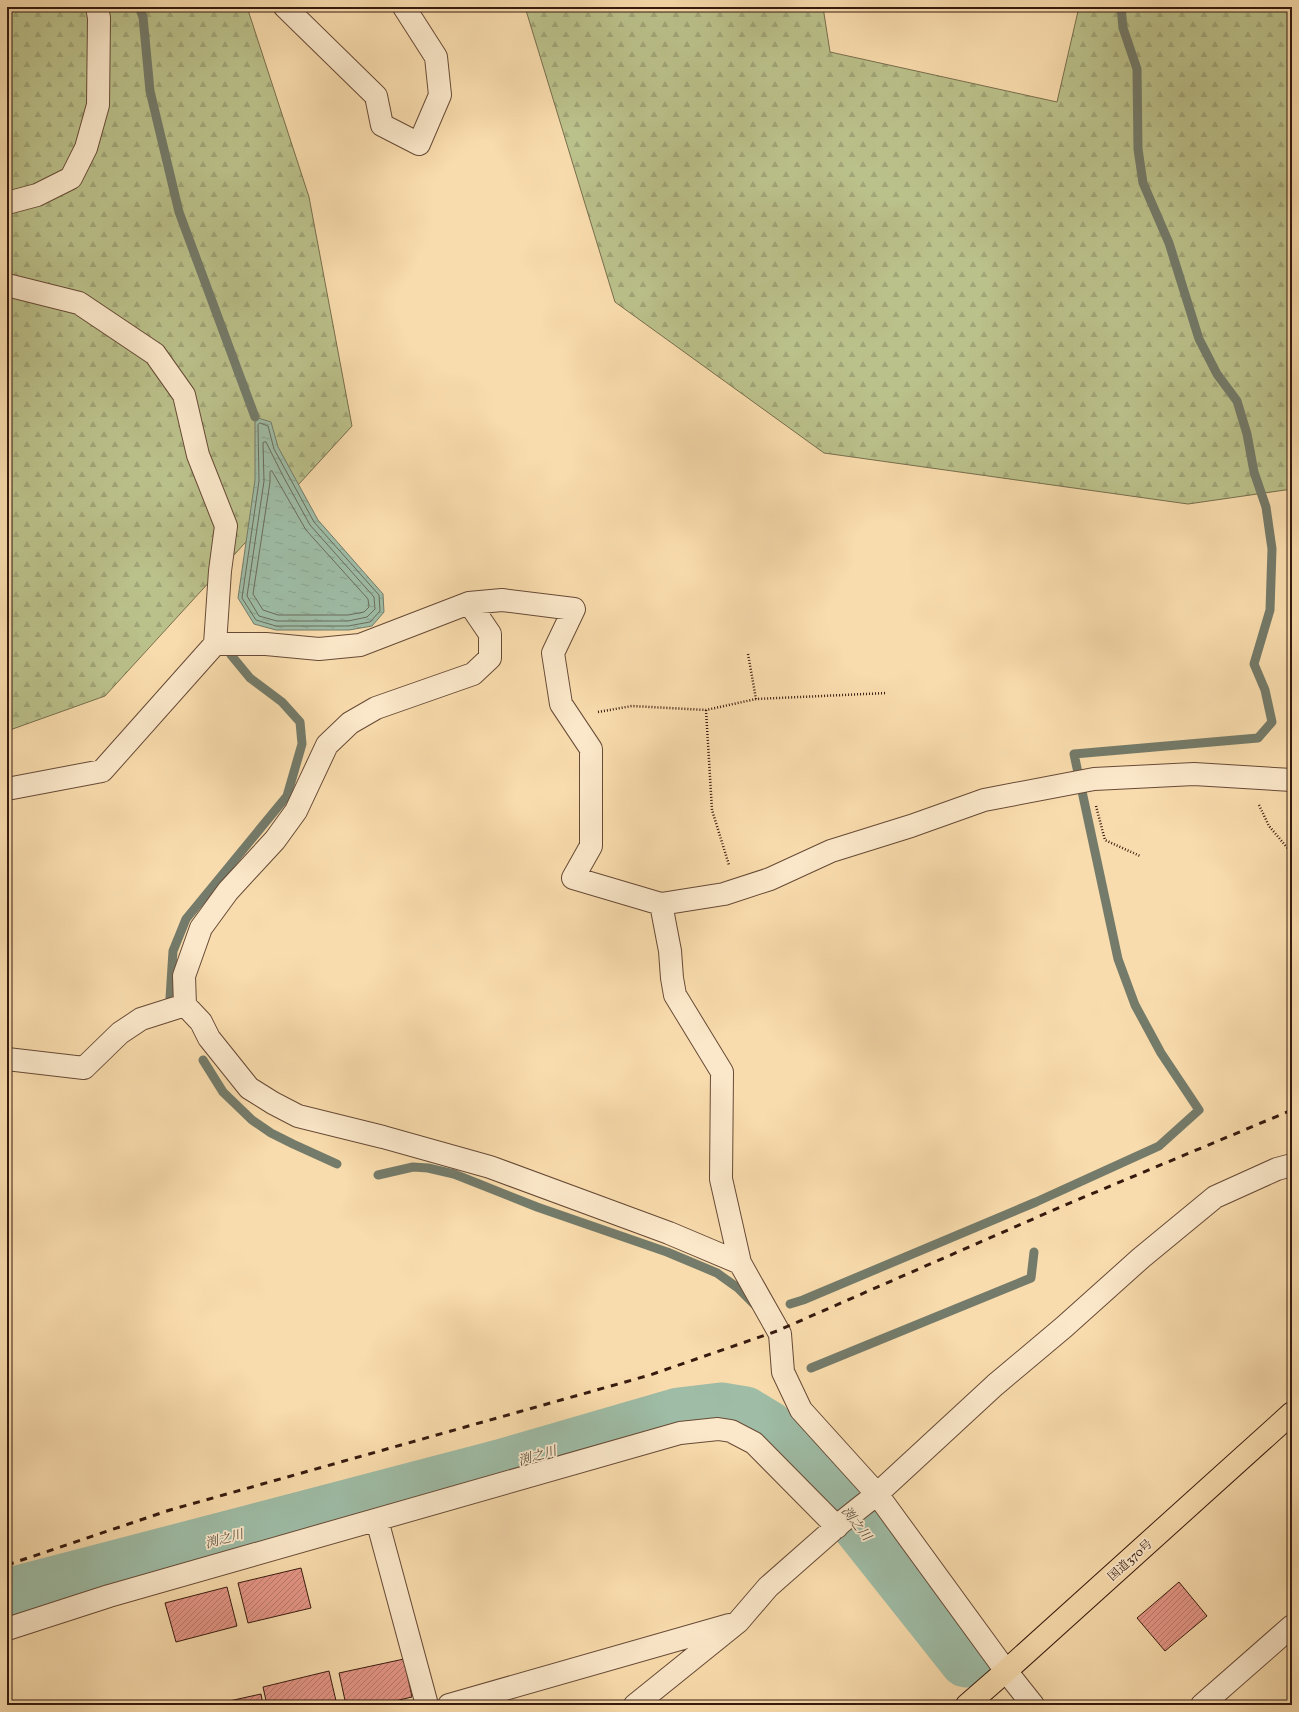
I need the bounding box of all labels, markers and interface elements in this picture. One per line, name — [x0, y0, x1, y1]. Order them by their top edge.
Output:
water label: 渕之川 — [516, 1442, 561, 1471]
water label: 渕之川 — [836, 1503, 876, 1547]
water label: 渕之川 — [203, 1526, 248, 1554]
street label: 国道370号 — [1105, 1536, 1156, 1585]

